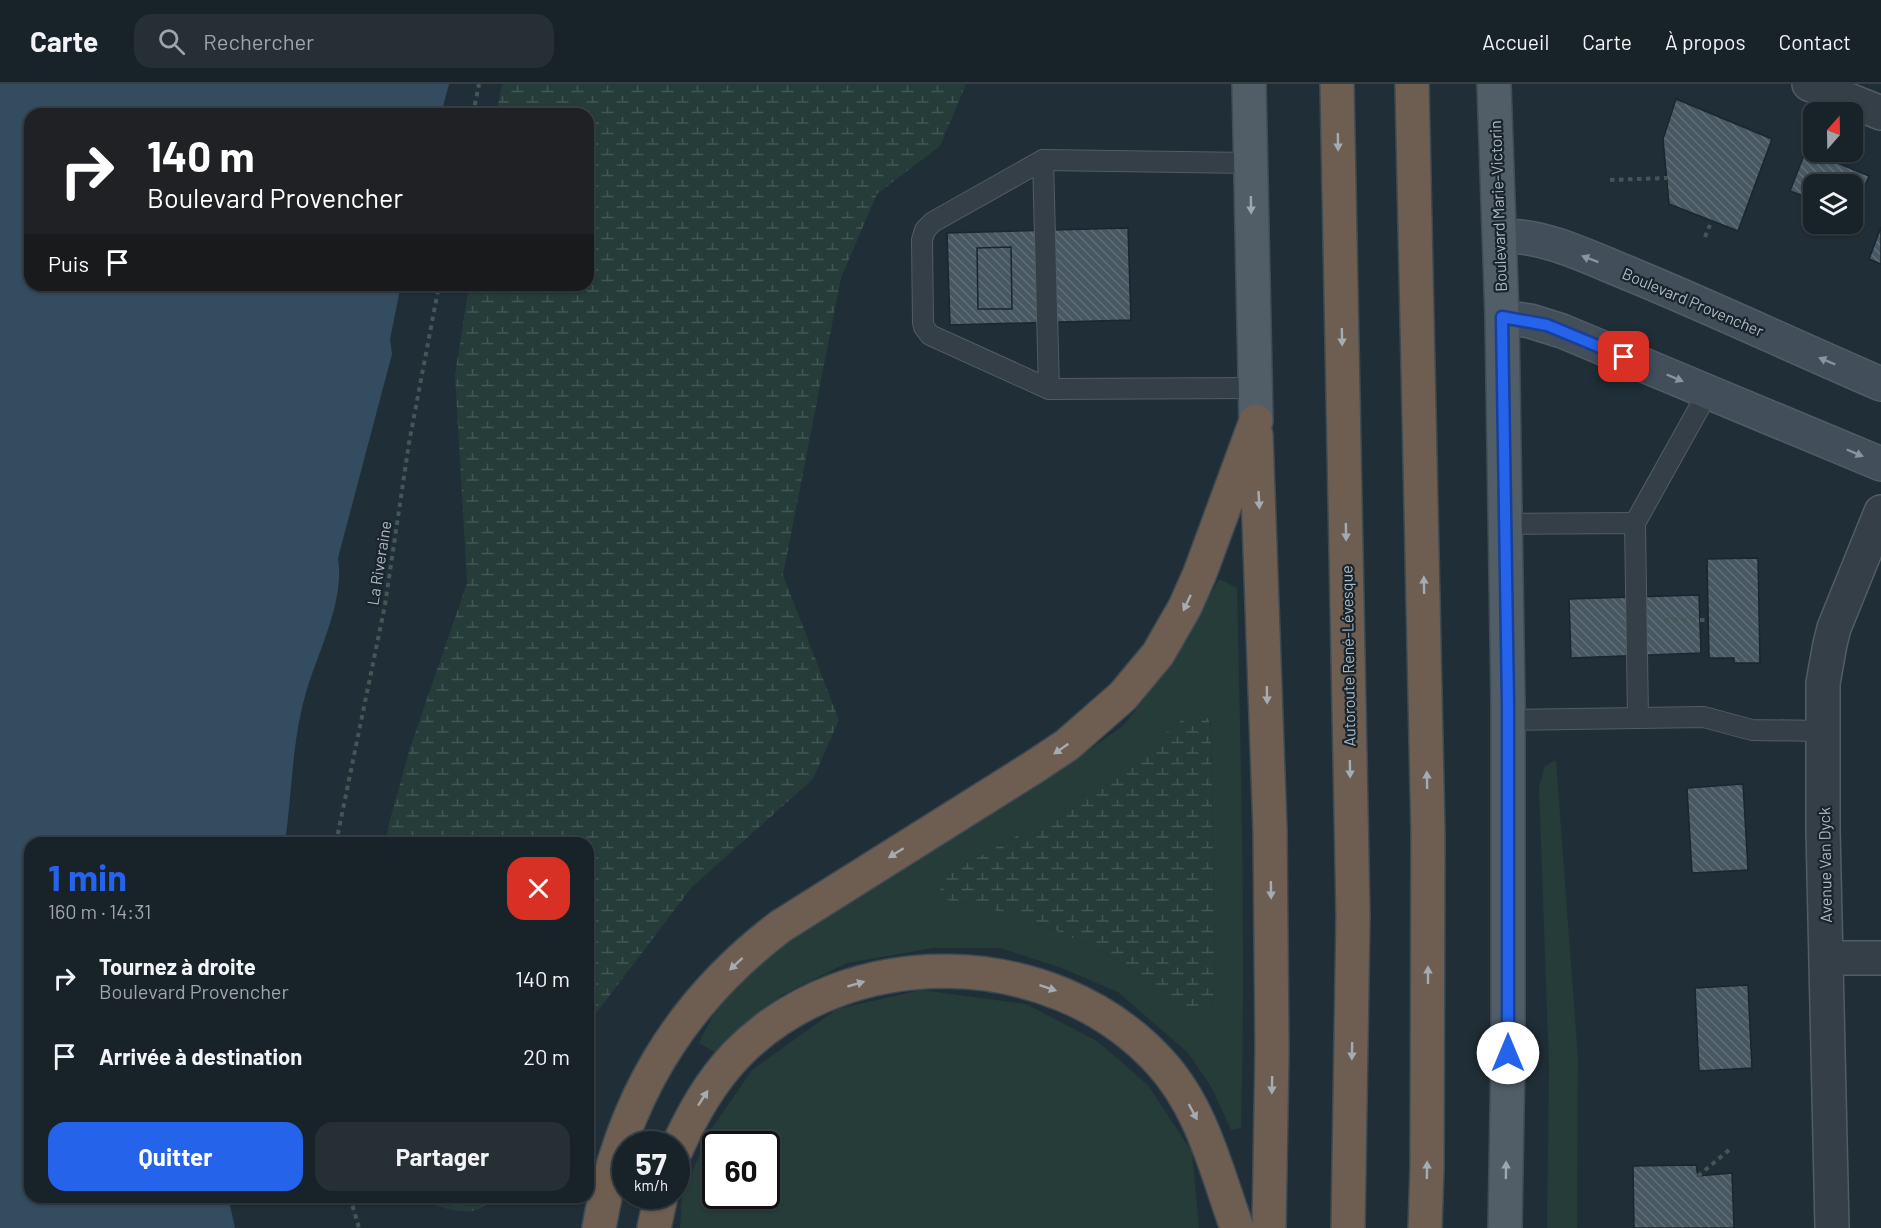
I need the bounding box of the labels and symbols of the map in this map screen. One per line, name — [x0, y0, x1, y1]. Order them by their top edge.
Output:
north arrow — [1803, 102, 1863, 162]
street label: Boulevard Marie-Victorin — [1485, 120, 1510, 292]
one-way arrow — [1333, 133, 1343, 152]
one-way arrow — [1246, 196, 1256, 215]
one-way arrow — [1581, 254, 1599, 264]
street label: Boulevard Provencher — [1620, 263, 1767, 340]
one-way arrow — [1337, 328, 1346, 347]
pin — [1598, 331, 1649, 382]
one-way arrow — [1818, 356, 1836, 366]
one-way arrow — [1666, 373, 1684, 383]
one-way arrow — [1846, 448, 1864, 458]
one-way arrow — [1255, 491, 1264, 510]
street label: La Riveraine — [362, 519, 395, 607]
one-way arrow — [1341, 523, 1351, 542]
street label: Autoroute René-Lévesque — [1336, 565, 1359, 747]
one-way arrow — [1419, 575, 1429, 594]
one-way arrow — [1182, 595, 1191, 612]
one-way arrow — [1262, 686, 1271, 705]
one-way arrow — [1053, 743, 1069, 755]
one-way arrow — [1345, 760, 1355, 779]
one-way arrow — [1422, 770, 1432, 789]
street label: Avenue Van Dyck — [1814, 807, 1835, 923]
one-way arrow — [888, 848, 904, 859]
one-way arrow — [1266, 881, 1276, 900]
one-way arrow — [729, 957, 744, 970]
one-way arrow — [1423, 965, 1433, 984]
one-way arrow — [847, 979, 865, 988]
one-way arrow — [1039, 984, 1057, 994]
position arrow — [1476, 1021, 1540, 1085]
one-way arrow — [1347, 1042, 1357, 1061]
one-way arrow — [1267, 1076, 1277, 1095]
one-way arrow — [697, 1090, 708, 1106]
one-way arrow — [1188, 1103, 1198, 1120]
speed limit sign: 60 — [702, 1131, 780, 1209]
one-way arrow — [1422, 1160, 1432, 1179]
one-way arrow — [1502, 1160, 1511, 1179]

